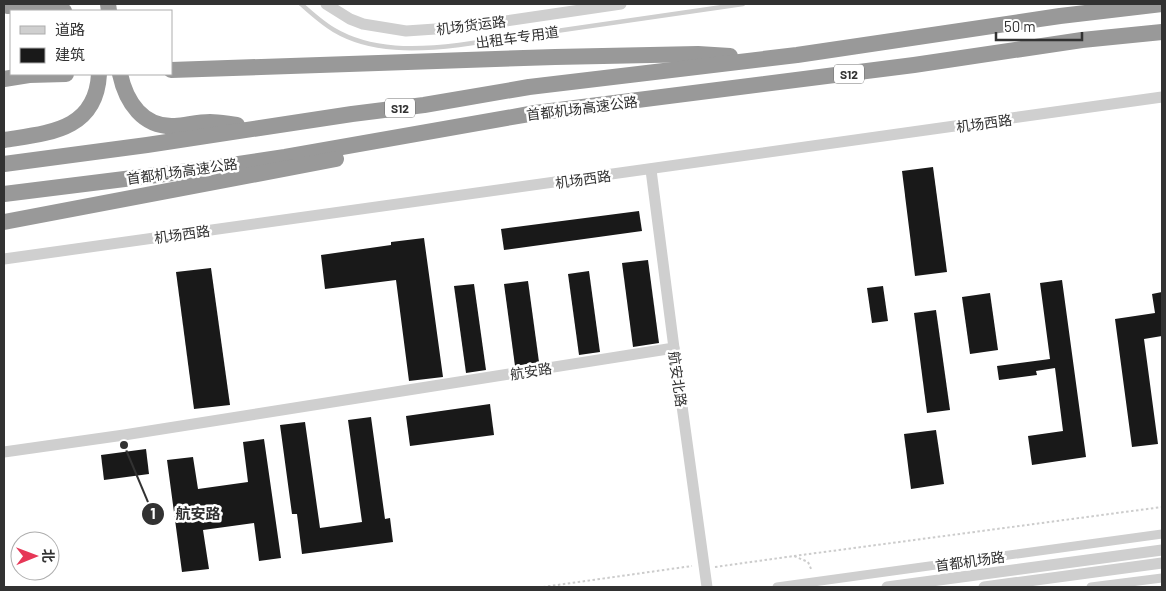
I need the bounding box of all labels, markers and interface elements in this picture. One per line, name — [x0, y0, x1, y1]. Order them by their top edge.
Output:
legend — [10, 10, 172, 75]
scale bar — [996, 10, 1082, 42]
street label: 机场货运路 — [435, 12, 507, 38]
text: 50 m — [1004, 17, 1036, 35]
text: 道路 — [55, 20, 85, 38]
street label: 出租车专用道 — [474, 23, 560, 51]
text: 建筑 — [55, 45, 85, 63]
road number: S12 — [834, 64, 864, 84]
street label: 首都机场高速公路 — [525, 93, 639, 123]
road number: S12 — [385, 99, 415, 118]
street label: 机场西路 — [955, 111, 1013, 135]
street label: 首都机场高速公路 — [125, 155, 239, 187]
street label: 机场西路 — [554, 167, 612, 191]
street label: 机场西路 — [153, 222, 211, 246]
street label: 航安北路 — [666, 350, 690, 408]
street label: 航安路 — [509, 359, 553, 383]
callout: 航安路 — [140, 499, 230, 529]
text: 1 — [150, 504, 156, 522]
text: 航安路 — [175, 504, 221, 522]
north arrow — [10, 531, 60, 581]
street label: 首都机场路 — [934, 548, 1006, 574]
text: 北 — [40, 549, 57, 563]

